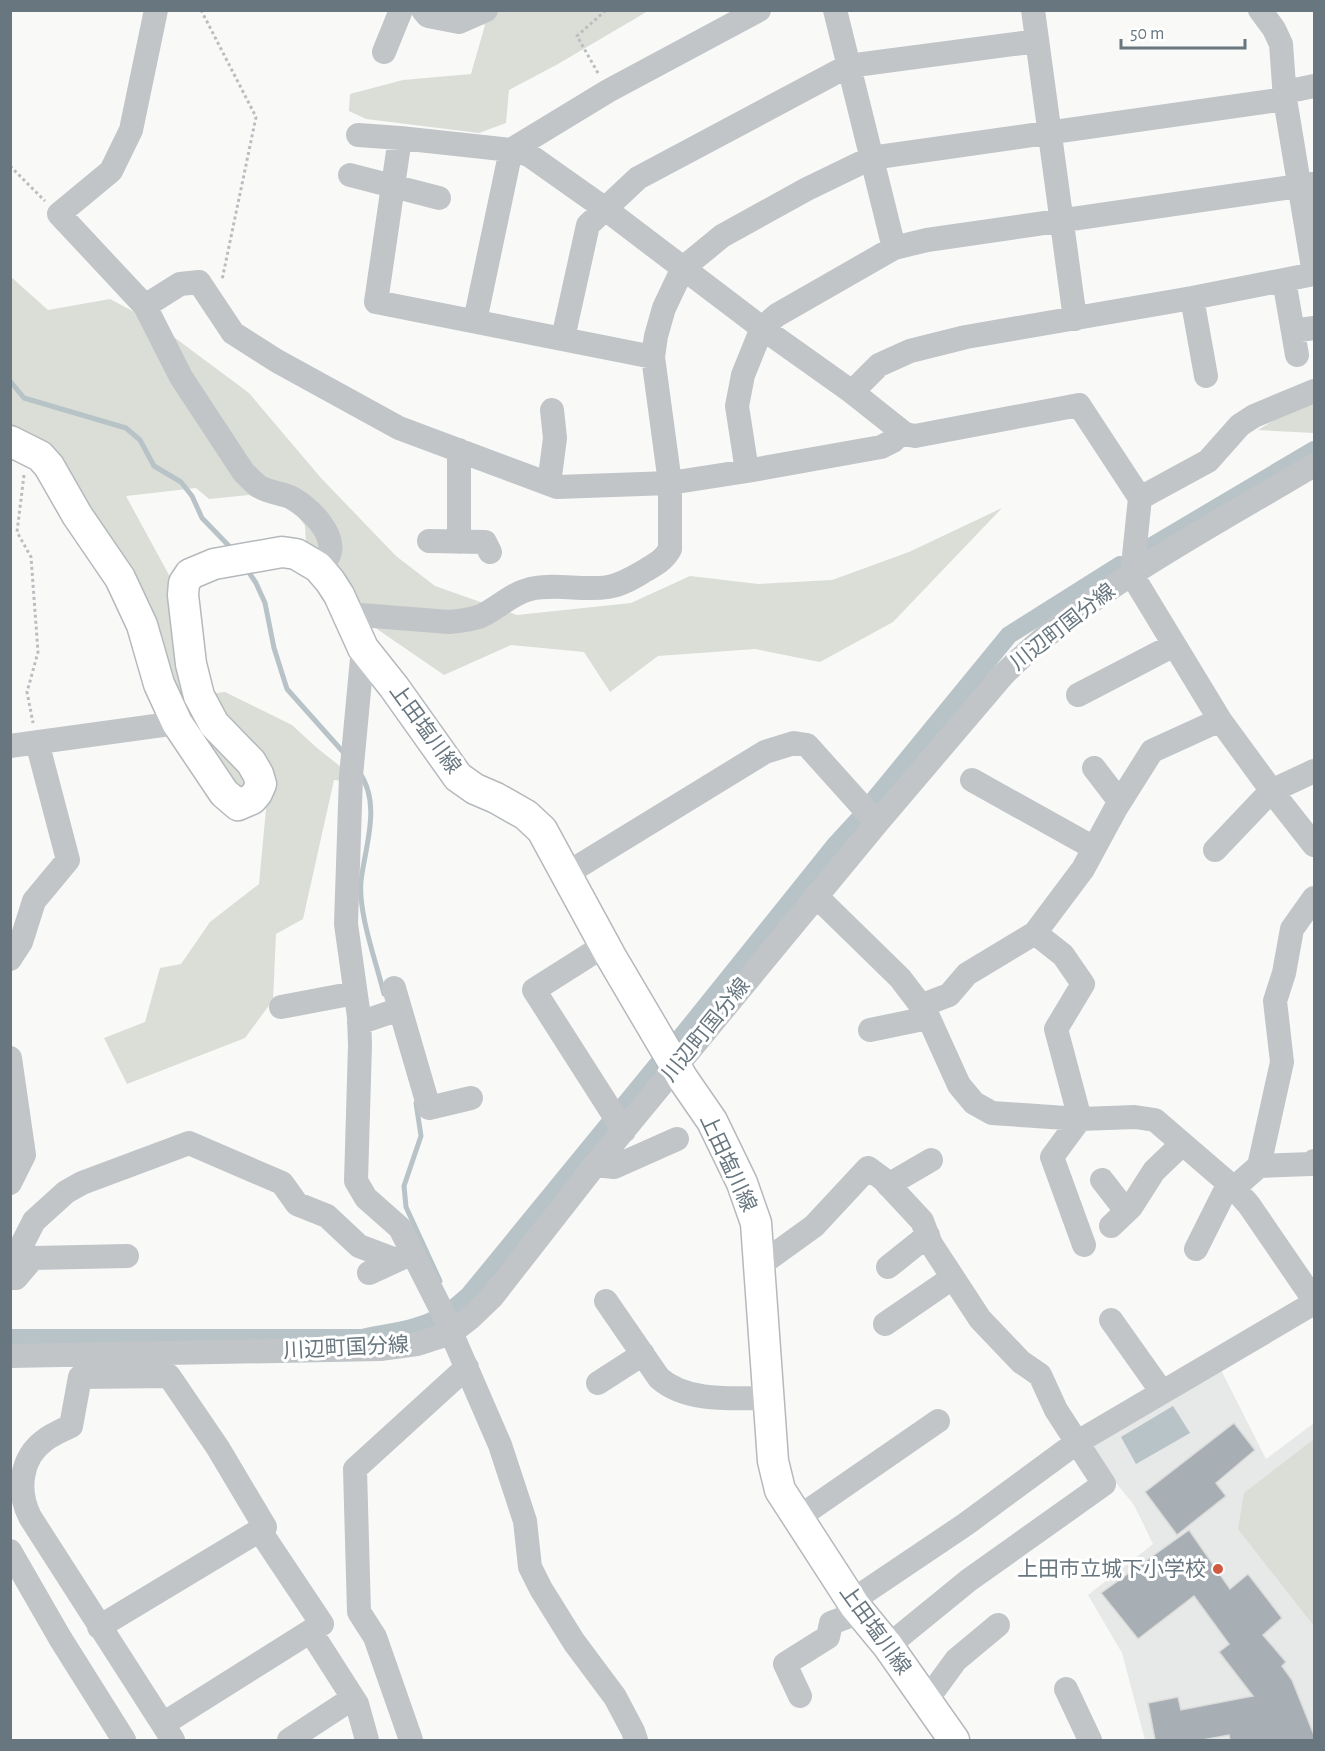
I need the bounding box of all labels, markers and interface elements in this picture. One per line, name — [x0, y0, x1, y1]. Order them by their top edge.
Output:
scale bar — [1121, 12, 1246, 50]
text: 50 m — [1130, 25, 1164, 43]
street label: 川辺町国分線 — [1006, 579, 1119, 674]
street label: 上田塩川線 — [386, 680, 465, 778]
street label: 川辺町国分線 — [657, 974, 754, 1086]
street label: 上田塩川線 — [696, 1111, 761, 1215]
street label: 川辺町国分線 — [282, 1333, 409, 1362]
place label: 上田市立城下小学校 — [1017, 1558, 1206, 1580]
marker: 上田市立城下小学校 — [1211, 1562, 1225, 1576]
street label: 上田塩川線 — [836, 1581, 915, 1679]

